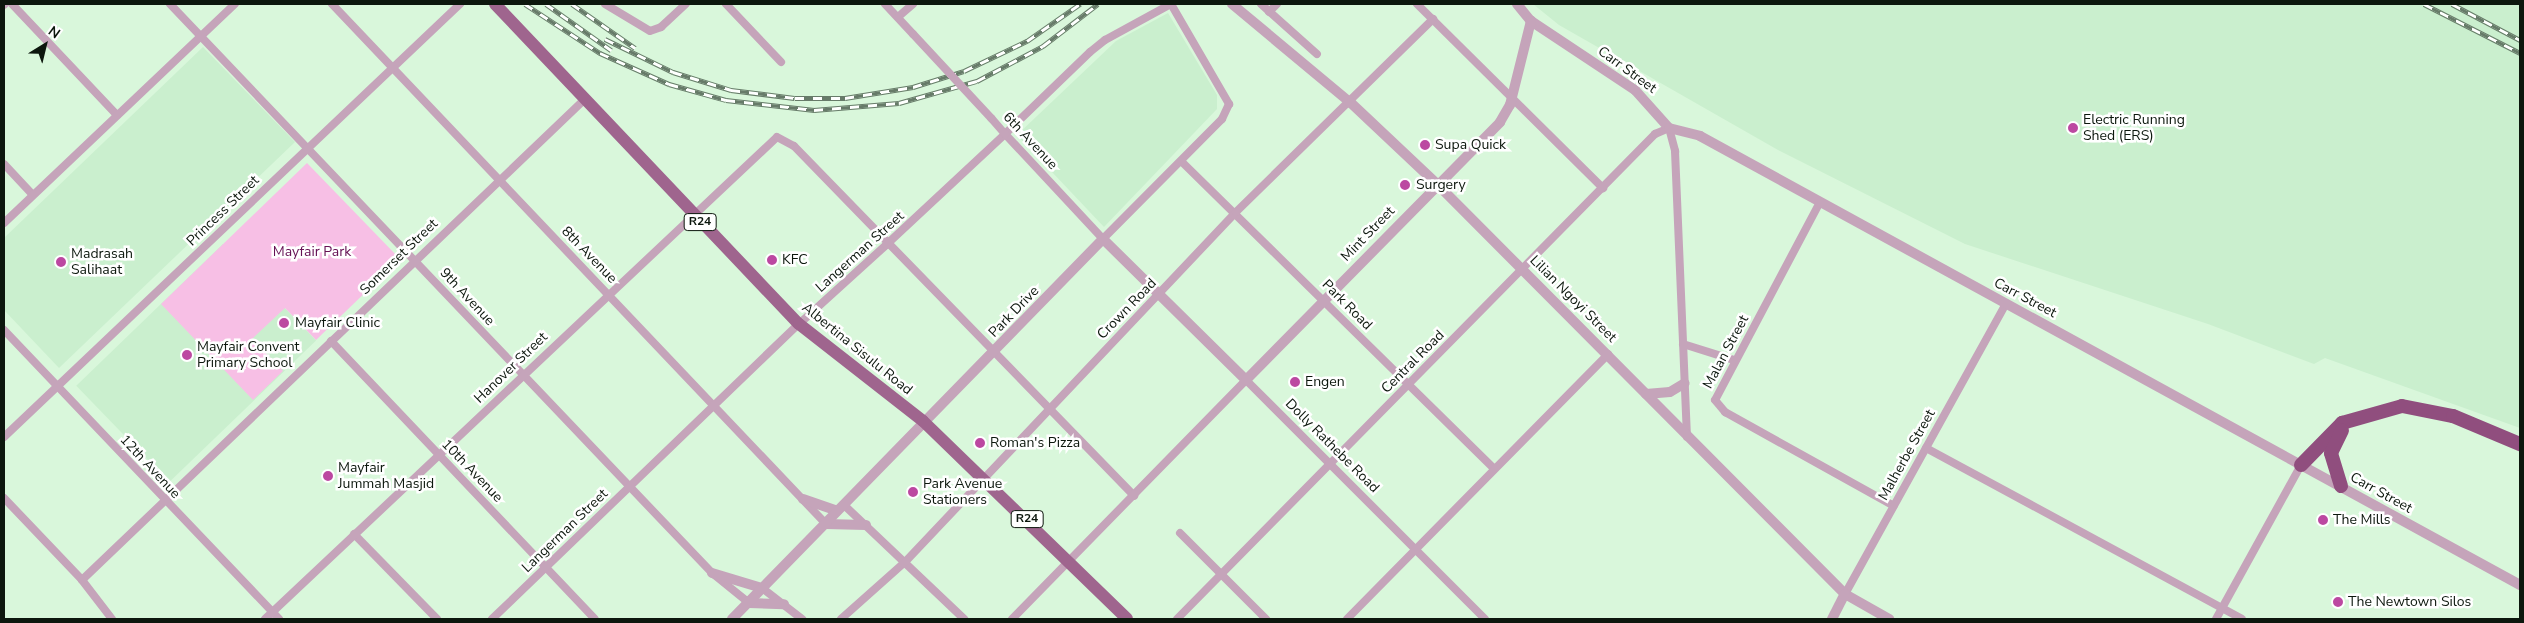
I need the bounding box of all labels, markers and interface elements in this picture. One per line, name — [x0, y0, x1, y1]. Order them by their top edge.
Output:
north arrow — [20, 20, 70, 70]
text: N — [44, 22, 64, 43]
street label: Carr Street — [1594, 43, 1660, 97]
street label: 6th Avenue — [999, 109, 1061, 173]
place label: Electric Running Shed (ERS) — [2083, 112, 2185, 144]
marker: Electric Running Shed (ERS) — [2067, 122, 2079, 134]
place label: Supa Quick — [1435, 137, 1506, 153]
marker: Supa Quick — [1419, 139, 1431, 151]
street label: Princess Street — [183, 172, 263, 250]
place label: Surgery — [1416, 177, 1466, 193]
marker: Surgery — [1398, 178, 1412, 192]
street label: Mint Street — [1338, 203, 1398, 265]
street label: Langerman Street — [812, 208, 908, 296]
road number: R24 — [682, 212, 718, 232]
street label: Somerset Street — [357, 216, 441, 298]
street label: 8th Avenue — [558, 223, 620, 287]
park label: Mayfair Park — [273, 244, 351, 260]
place label: Madrasah Salihaat — [71, 246, 133, 278]
place label: KFC — [782, 252, 808, 268]
street label: Lilian Ngoyi Street — [1526, 252, 1620, 346]
marker: KFC — [766, 254, 778, 266]
marker: Madrasah Salihaat — [55, 256, 67, 268]
street label: 9th Avenue — [436, 265, 498, 329]
street label: Crown Road — [1094, 275, 1160, 343]
street label: Carr Street — [1991, 275, 2059, 321]
street label: Park Road — [1318, 276, 1376, 334]
street label: Park Drive — [985, 283, 1043, 341]
street label: Albertina Sisulu Road — [798, 299, 916, 399]
street label: Malan Street — [1700, 312, 1752, 392]
place label: Mayfair Clinic — [295, 315, 380, 331]
marker: Mayfair Clinic — [277, 316, 291, 330]
street label: Central Road — [1378, 327, 1448, 397]
street label: Hanover Street — [471, 329, 551, 407]
place label: Mayfair Convent Primary School — [197, 339, 299, 372]
marker: Mayfair Convent Primary School — [181, 349, 193, 361]
place label: Engen — [1305, 374, 1345, 390]
marker: Engen — [1289, 376, 1301, 388]
street label: Dolly Rathebe Road — [1282, 396, 1382, 496]
street label: Malherbe Street — [1875, 407, 1939, 503]
street label: 12th Avenue — [116, 432, 184, 502]
place label: Roman's Pizza — [990, 435, 1080, 451]
street label: 10th Avenue — [438, 436, 506, 506]
marker: Roman's Pizza — [974, 437, 986, 449]
place label: Mayfair Jummah Masjid — [338, 460, 434, 492]
street label: Carr Street — [2347, 469, 2415, 517]
marker: Mayfair Jummah Masjid — [322, 470, 334, 482]
place label: Park Avenue Stationers — [923, 476, 1002, 508]
street label: Langerman Street — [519, 486, 611, 576]
marker: Park Avenue Stationers — [907, 486, 919, 498]
road number: R24 — [1010, 509, 1044, 528]
place label: The Mills — [2333, 512, 2391, 528]
marker: The Mills — [2317, 514, 2329, 526]
place label: The Newtown Silos — [2348, 594, 2471, 610]
marker: The Newtown Silos — [2332, 596, 2344, 608]

